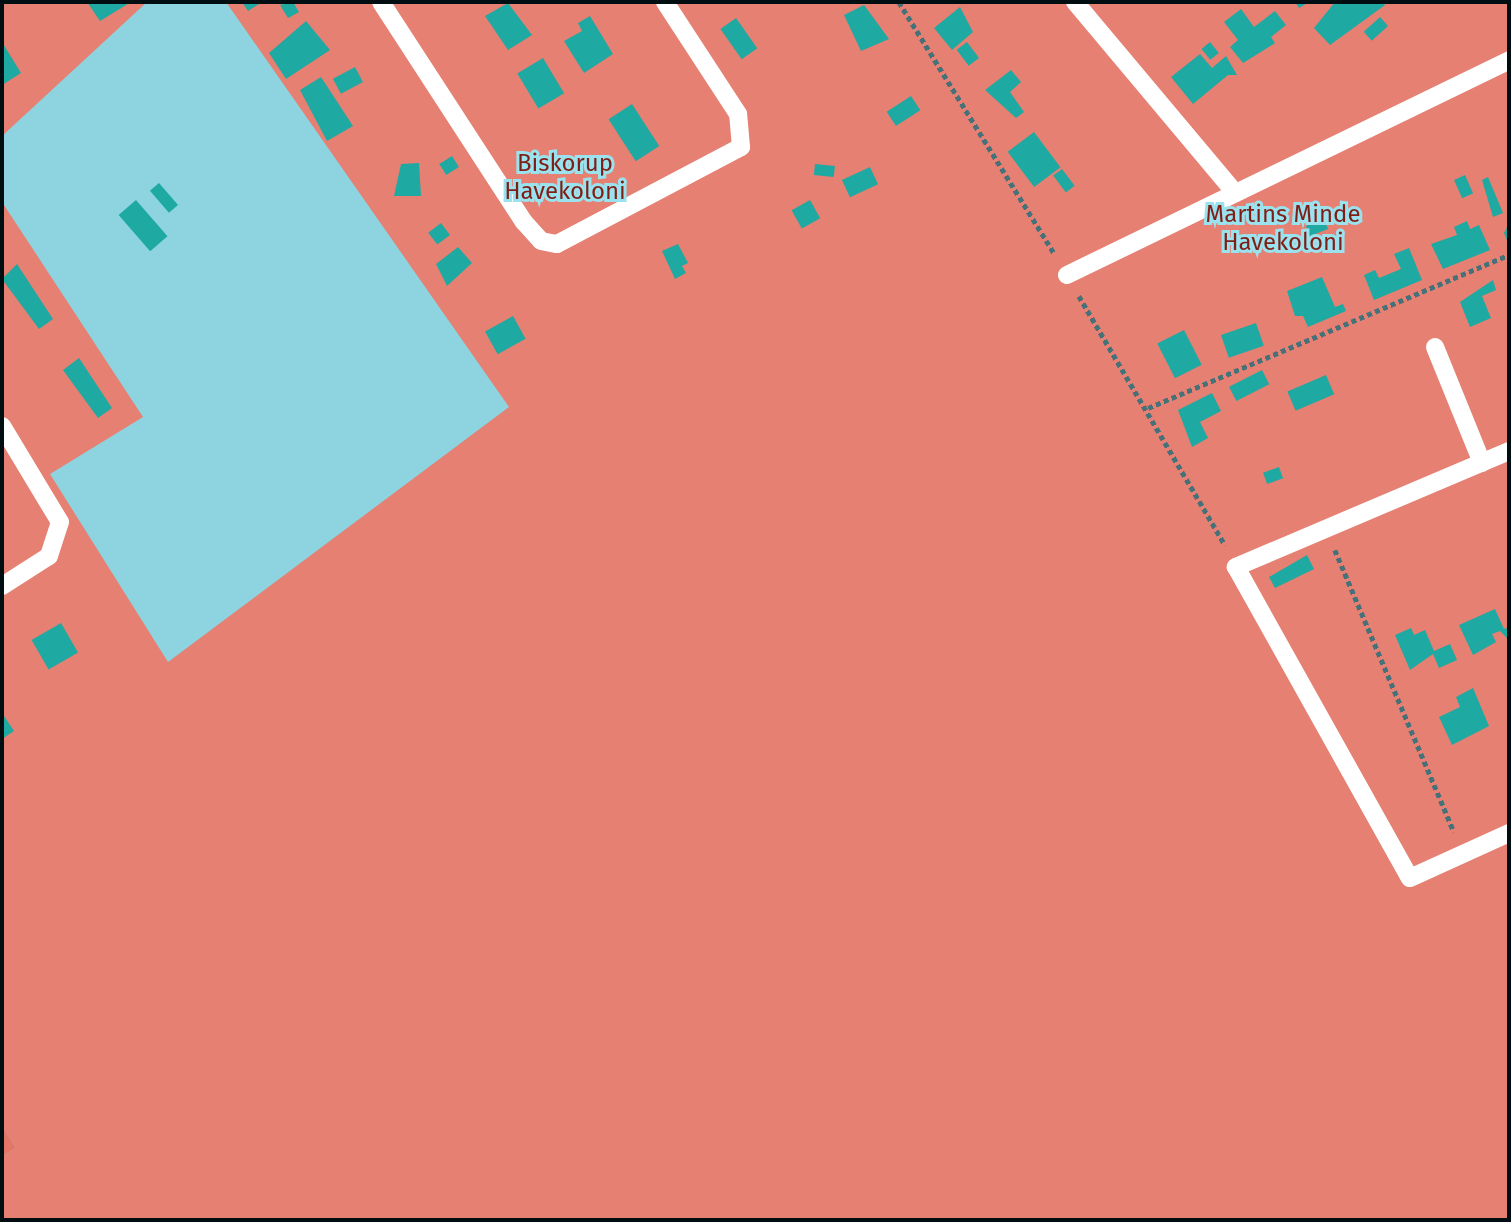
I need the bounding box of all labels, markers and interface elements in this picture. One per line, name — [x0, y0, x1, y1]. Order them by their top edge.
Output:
park label: Biskorup Havekoloni — [504, 150, 626, 206]
park label: Martins Minde Havekoloni — [1206, 201, 1360, 257]

